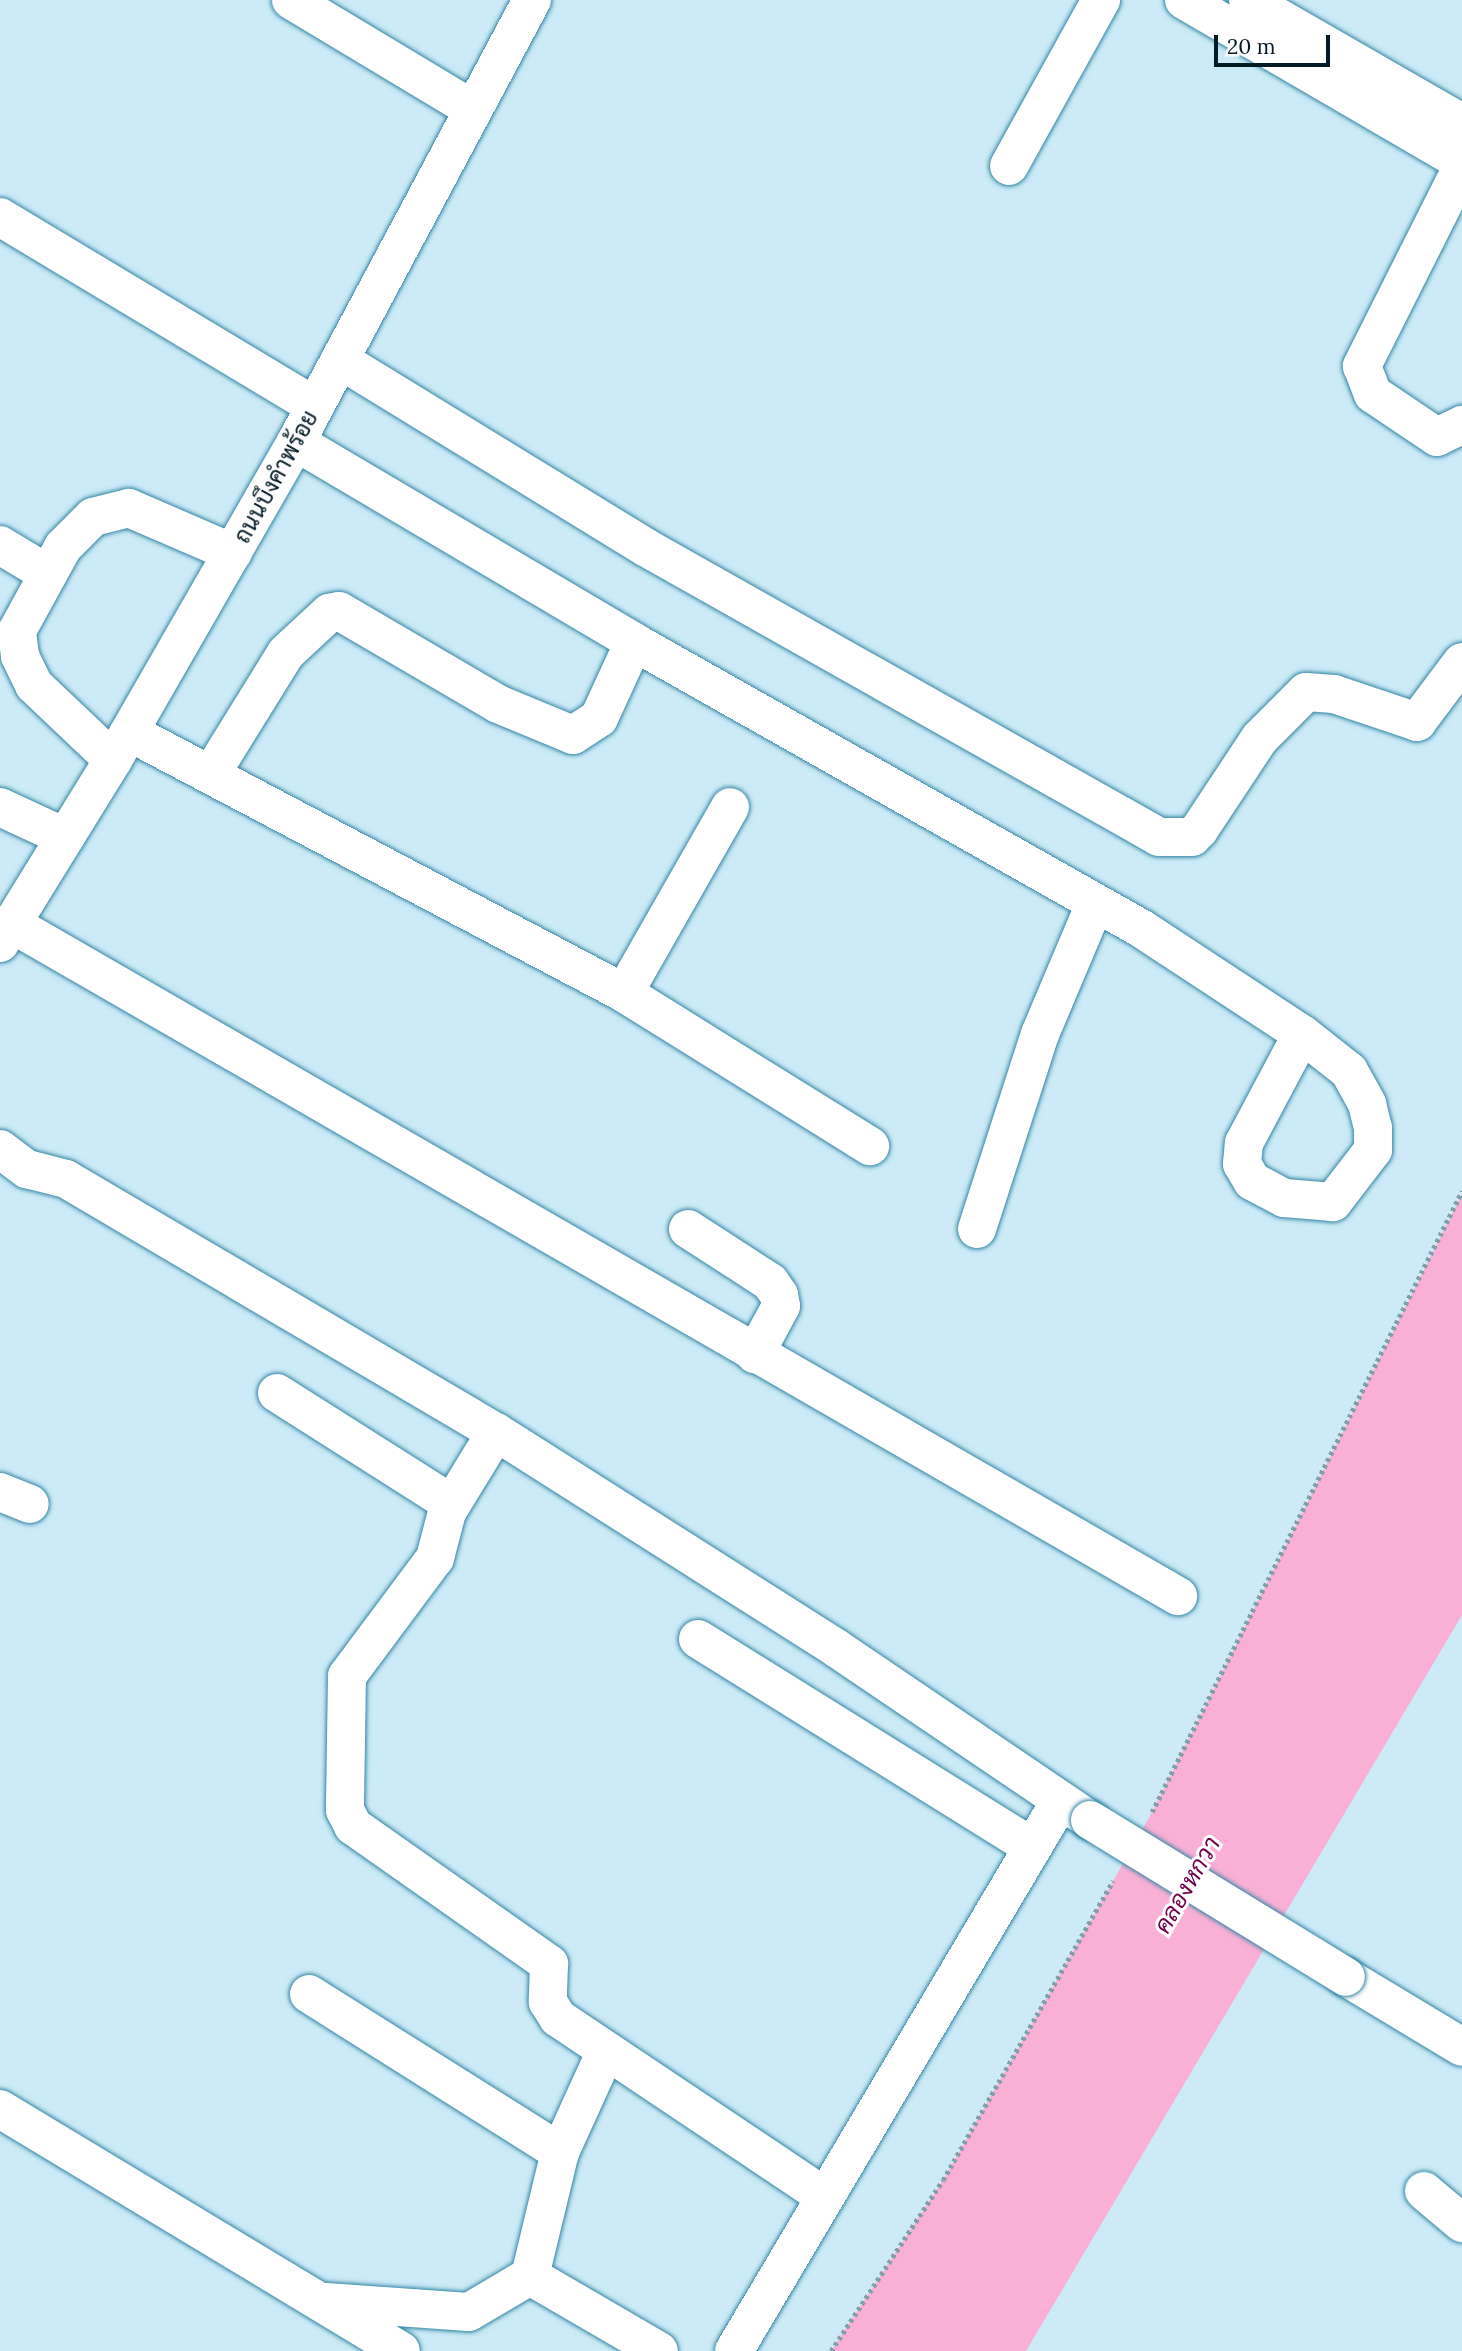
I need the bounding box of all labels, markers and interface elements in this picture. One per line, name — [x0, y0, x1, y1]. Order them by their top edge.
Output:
scale bar — [1217, 21, 1332, 65]
text: 20 m — [1227, 33, 1276, 60]
street label: ถนนบึงคำพร้อย — [228, 406, 324, 548]
water label: คลองหกวา — [1148, 1832, 1226, 1938]

